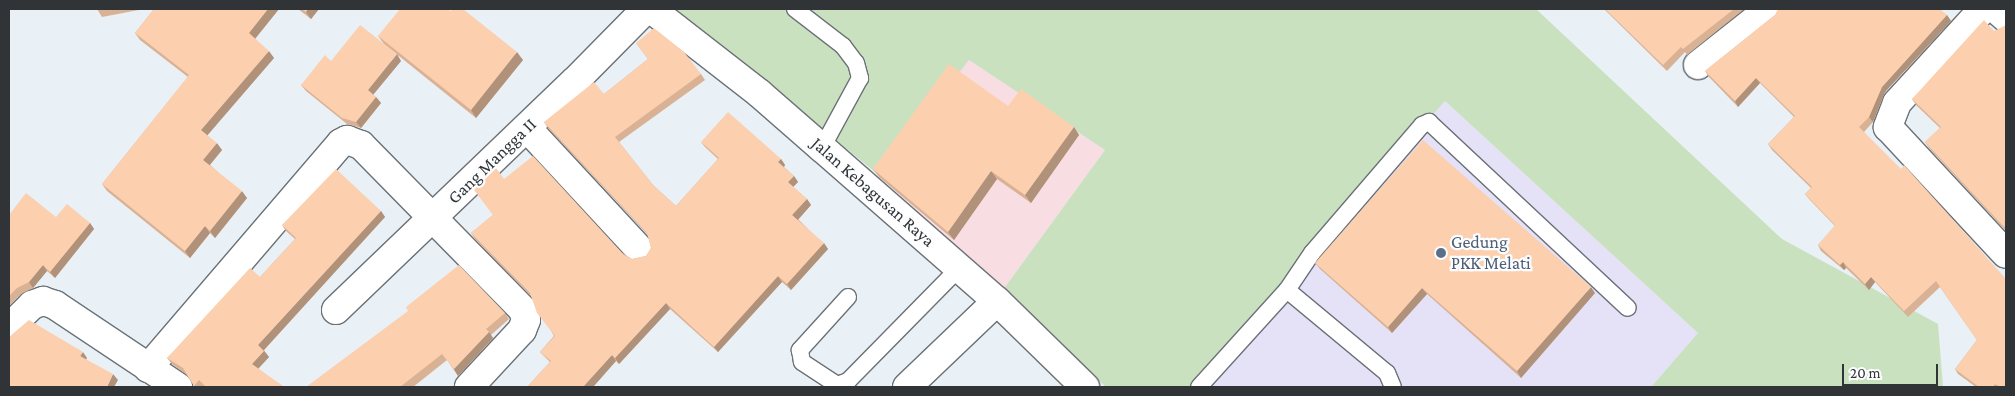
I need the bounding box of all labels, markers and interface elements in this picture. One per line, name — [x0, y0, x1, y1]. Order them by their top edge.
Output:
street label: Gang Mangga II — [443, 114, 541, 208]
street label: Jalan Kebagusan Raya — [807, 132, 939, 252]
place label: Gedung PKK Melati — [1451, 232, 1531, 274]
marker: Gedung PKK Melati — [1435, 247, 1447, 259]
scale bar — [1845, 354, 1941, 386]
text: 20 m — [1850, 365, 1881, 381]

